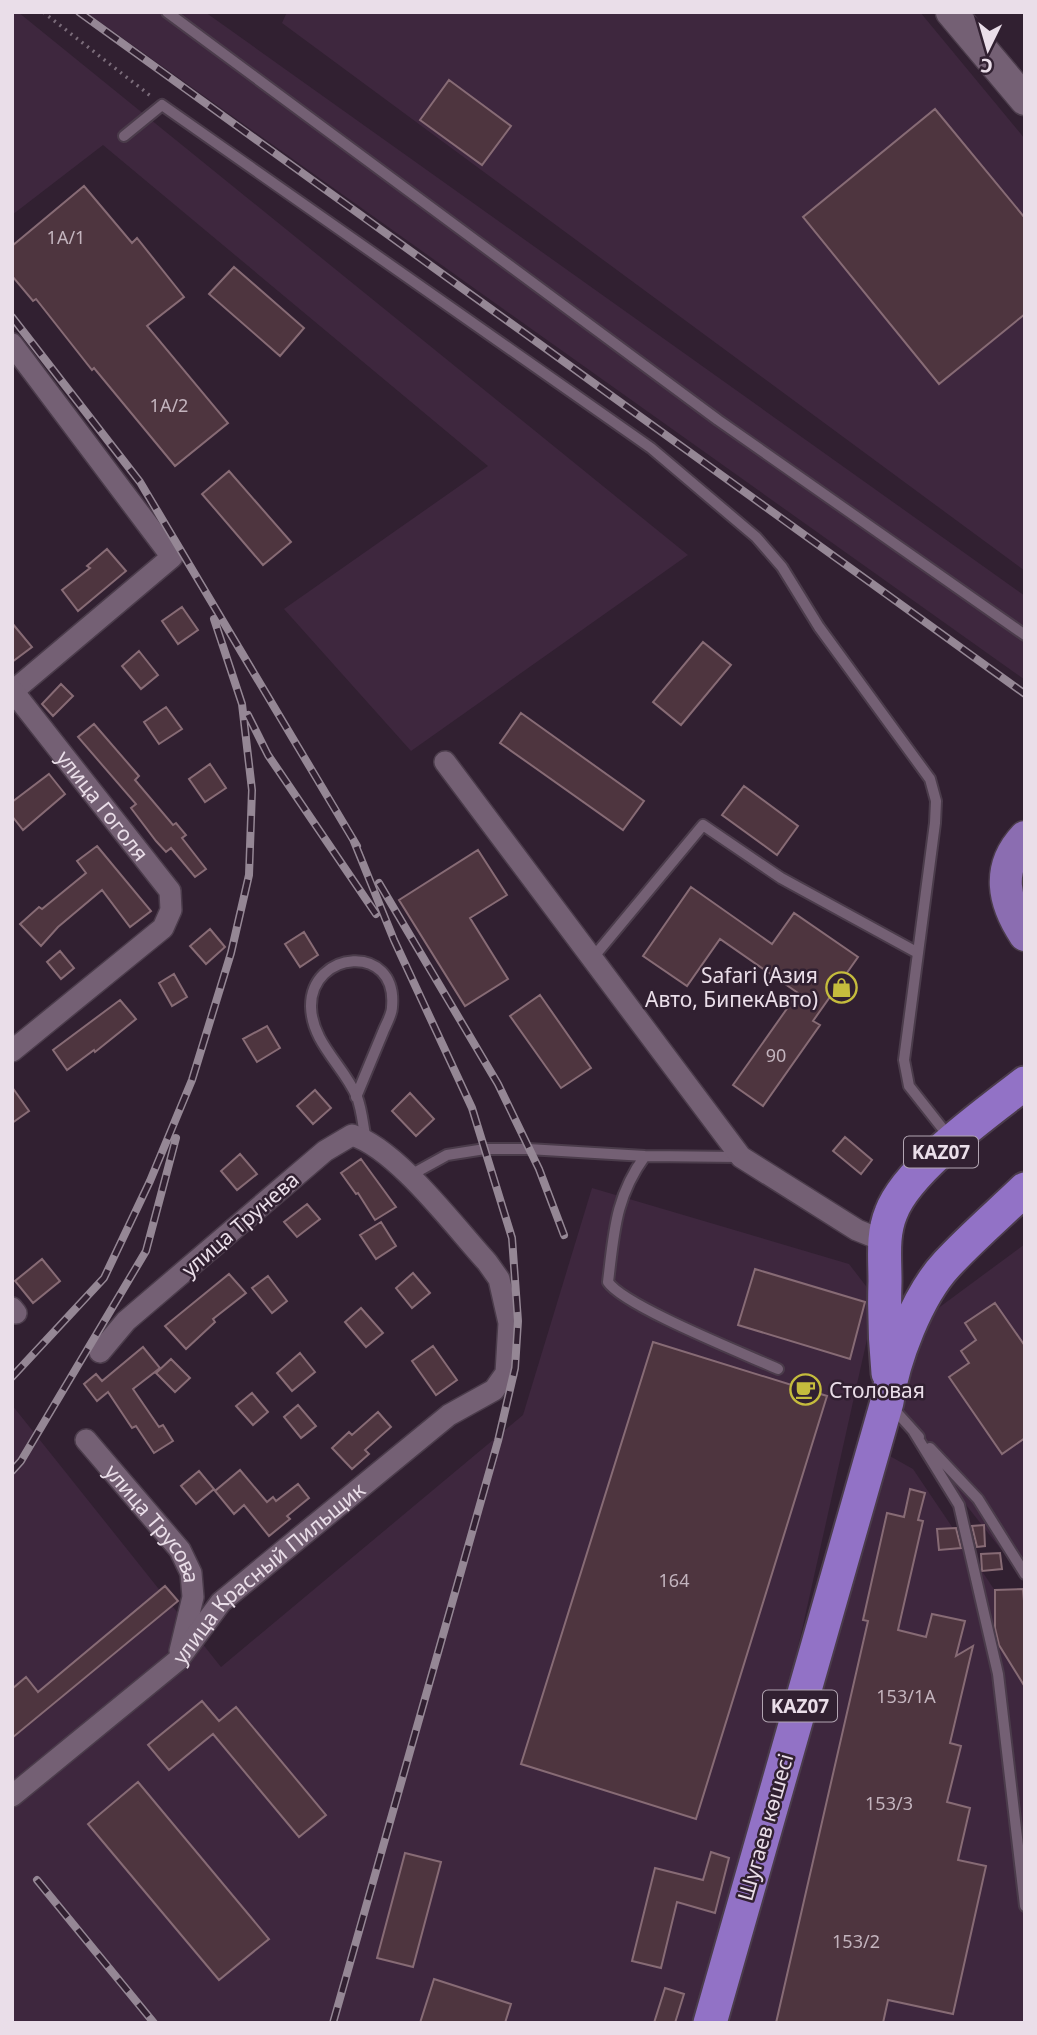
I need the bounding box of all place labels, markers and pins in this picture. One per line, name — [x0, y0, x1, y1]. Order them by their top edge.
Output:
place label: Safari (Азия Авто, БипекАвто) — [645, 961, 818, 1013]
shop icon: Safari (Азия Авто, БипекАвто) — [824, 970, 858, 1004]
cafe icon: Столовая — [789, 1373, 823, 1407]
place label: Столовая — [829, 1376, 925, 1404]

